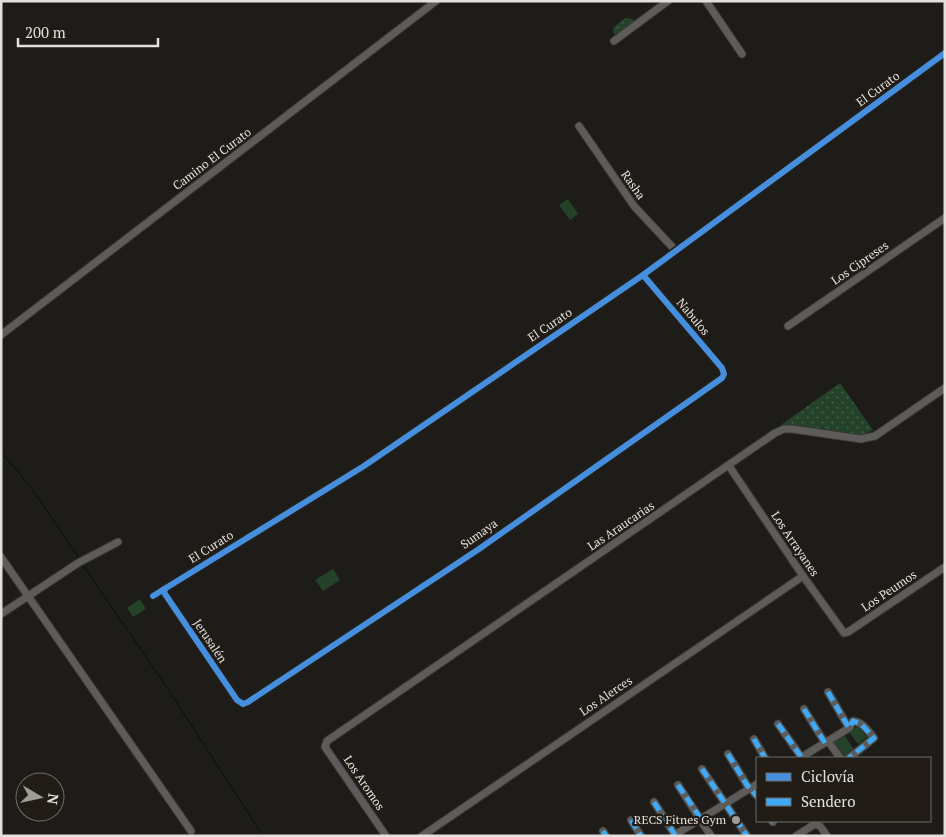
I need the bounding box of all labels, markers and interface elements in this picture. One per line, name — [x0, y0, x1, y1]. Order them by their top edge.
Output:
scale bar — [18, 15, 158, 47]
text: 200 m — [25, 22, 66, 42]
street label: El Curato — [853, 68, 903, 109]
street label: Camino El Curato — [170, 124, 254, 193]
street label: Rasha — [618, 167, 649, 202]
street label: Los Cipreses — [828, 237, 891, 288]
street label: Nabulos — [674, 295, 713, 338]
street label: El Curato — [525, 304, 575, 345]
street label: Las Araucarias — [584, 498, 657, 553]
street label: Los Arrayanes — [768, 508, 823, 579]
street label: Sumaya — [457, 515, 500, 552]
street label: El Curato — [186, 527, 236, 566]
street label: Los Peumos — [858, 567, 919, 614]
street label: Jerusalén — [190, 616, 231, 666]
street label: Los Alerces — [577, 673, 635, 719]
street label: Los Aromos — [341, 753, 388, 813]
legend — [756, 757, 931, 822]
text: Ciclovía — [801, 766, 855, 786]
north arrow — [15, 772, 65, 822]
text: Sendero — [801, 791, 855, 811]
text: N — [43, 792, 64, 806]
place label: RECS Fitnes Gym — [634, 812, 727, 827]
marker: RECS Fitnes Gym — [730, 814, 742, 826]

